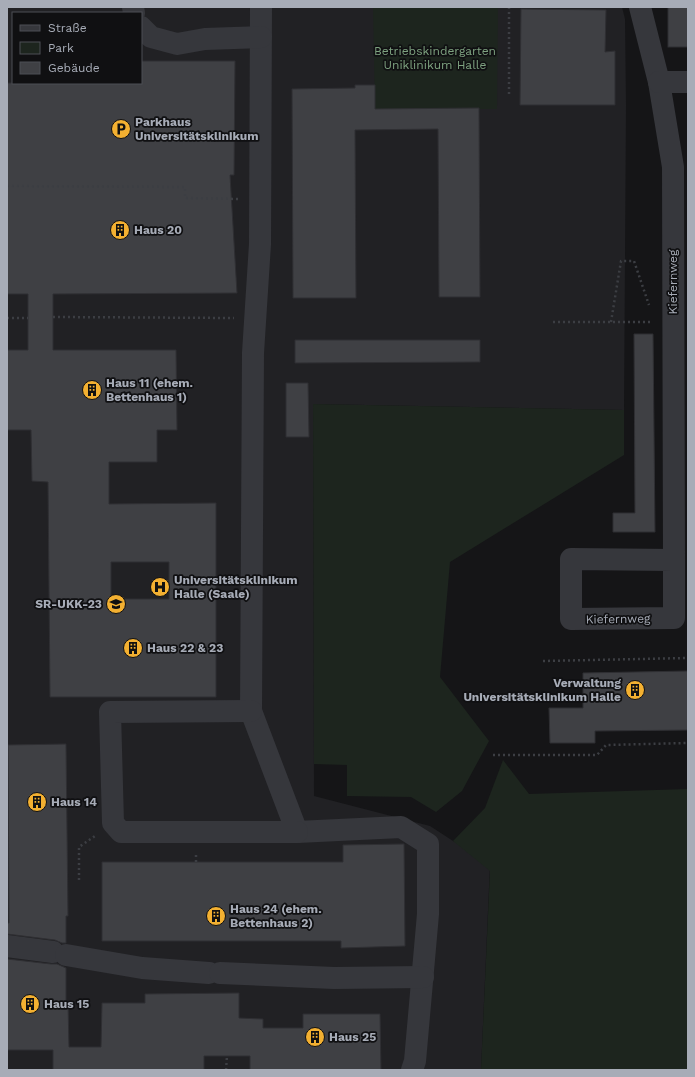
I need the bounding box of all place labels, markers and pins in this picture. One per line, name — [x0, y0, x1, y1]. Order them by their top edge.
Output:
place label: Parkhaus Universitätsklinikum — [135, 115, 259, 143]
parking icon: Parkhaus Universitätsklinikum — [110, 118, 132, 140]
building icon: Haus 20 — [109, 219, 131, 241]
place label: Haus 20 — [134, 223, 182, 237]
place label: Haus 11 (ehem. Bettenhaus 1) — [106, 376, 193, 404]
building icon: Haus 11 (ehem. Bettenhaus 1) — [81, 379, 103, 401]
place label: Universitätsklinikum Halle (Saale) — [174, 573, 298, 601]
hospital icon: Universitätsklinikum Halle (Saale) — [149, 576, 171, 598]
school or university icon: SR-UKK-23 — [105, 593, 127, 615]
place label: SR-UKK-23 — [35, 597, 102, 611]
building icon: Haus 22 & 23 — [122, 637, 144, 659]
place label: Haus 22 & 23 — [147, 641, 223, 655]
place label: Verwaltung Universitätsklinikum Halle — [463, 676, 621, 704]
building icon: Verwaltung Universitätsklinikum Halle — [624, 679, 646, 701]
building icon: Haus 14 — [26, 791, 48, 813]
place label: Haus 14 — [51, 795, 97, 809]
place label: Haus 24 (ehem. Bettenhaus 2) — [230, 902, 322, 930]
building icon: Haus 24 (ehem. Bettenhaus 2) — [205, 905, 227, 927]
building icon: Haus 15 — [19, 993, 41, 1015]
place label: Haus 15 — [44, 997, 89, 1011]
building icon: Haus 25 — [304, 1026, 326, 1048]
place label: Haus 25 — [329, 1030, 376, 1044]

